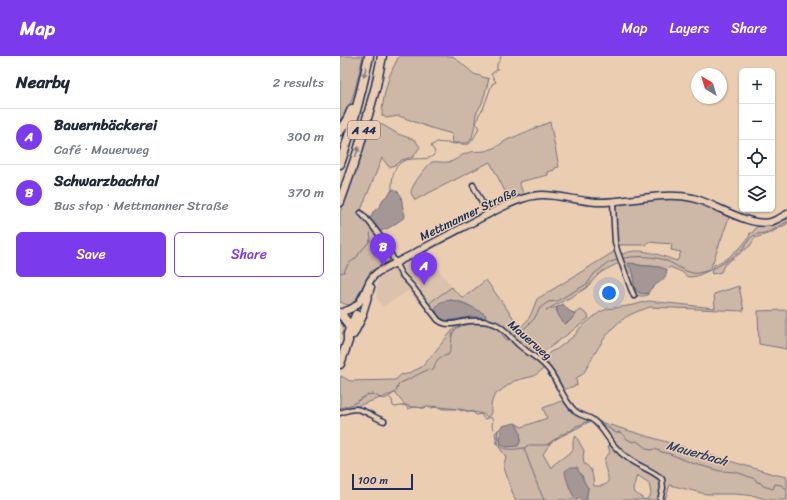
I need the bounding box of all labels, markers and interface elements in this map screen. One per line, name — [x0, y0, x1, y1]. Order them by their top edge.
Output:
text: Map — [20, 12, 55, 45]
text: Map — [622, 16, 647, 41]
text: Layers — [669, 16, 709, 41]
text: Share — [731, 16, 767, 41]
one-way arrow — [362, 66, 368, 78]
text: Nearby — [16, 67, 70, 97]
north arrow — [691, 68, 727, 104]
map controls — [739, 68, 775, 212]
button: + — [739, 68, 775, 104]
text: 2 results — [273, 71, 324, 94]
button: − — [739, 104, 775, 140]
text: Bauernbäckerei — [54, 112, 157, 138]
road number: A 44 — [348, 121, 380, 139]
text: A — [25, 125, 33, 148]
text: 300 m — [287, 125, 324, 148]
text: Café · Mauerweg — [54, 138, 149, 161]
button: locate — [739, 140, 775, 176]
one-way arrow — [354, 146, 360, 158]
text: Schwarzbachtal — [54, 168, 159, 194]
button: layers — [739, 176, 775, 212]
text: B — [25, 181, 33, 204]
text: 370 m — [288, 181, 324, 204]
street label: Mettmanner Straße — [415, 181, 521, 247]
text: Bus stop · Mettmanner Straße — [54, 194, 228, 217]
button: Save — [16, 232, 166, 277]
button: Share — [174, 232, 324, 277]
pin: B — [370, 233, 396, 266]
pin: A — [411, 252, 437, 285]
your location — [599, 283, 619, 303]
street label: Mauerweg — [503, 314, 557, 366]
water label: Mauerbach — [664, 433, 731, 473]
text: 100 m — [358, 471, 388, 490]
scale bar — [352, 472, 413, 491]

